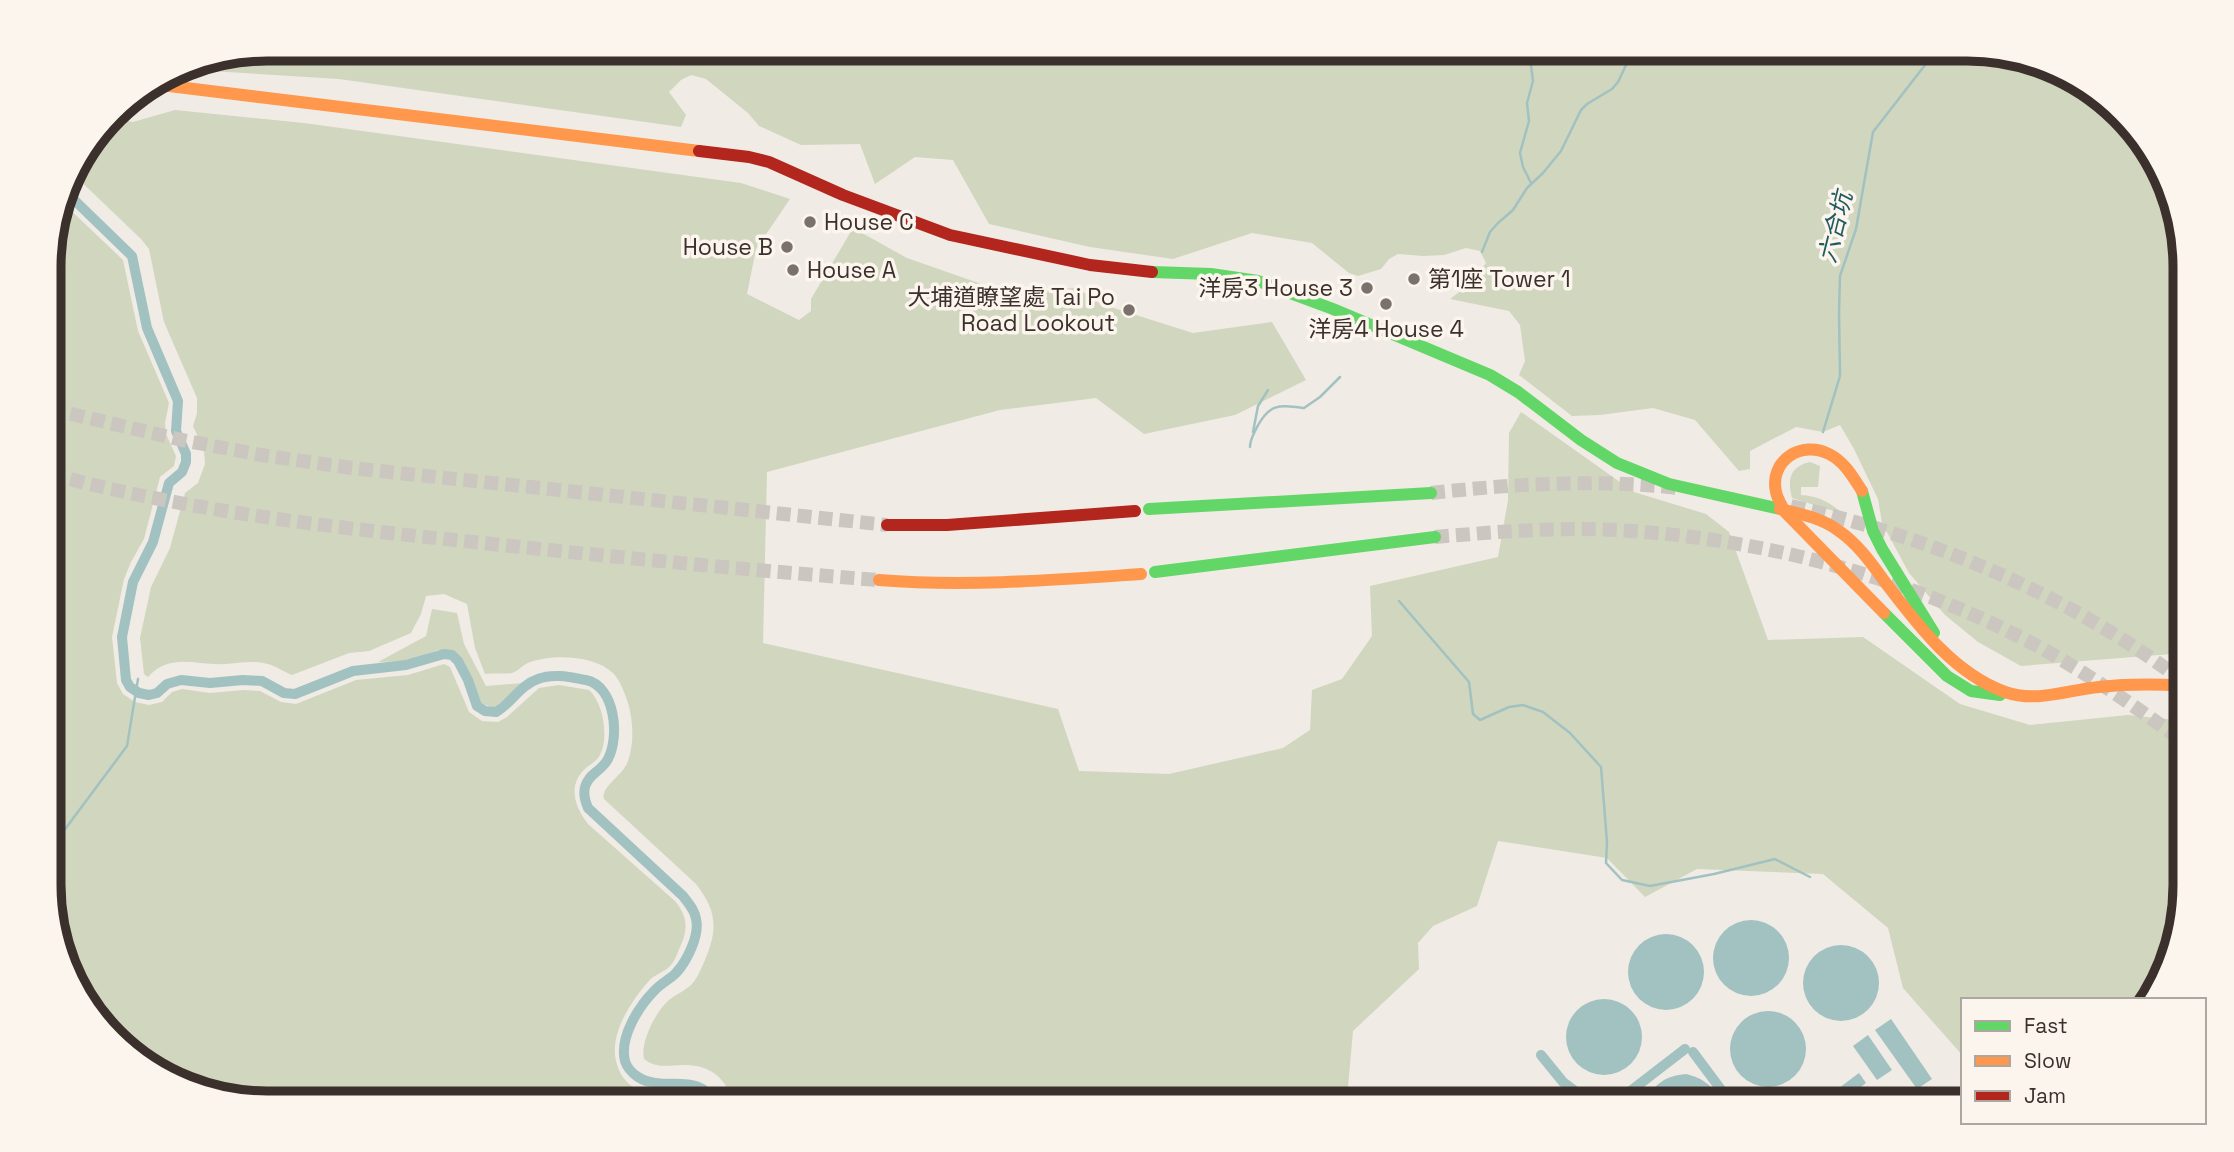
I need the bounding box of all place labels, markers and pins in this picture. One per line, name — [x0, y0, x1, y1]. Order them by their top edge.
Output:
place label: House C — [824, 207, 914, 237]
marker: House C — [802, 214, 818, 230]
place label: House B — [683, 232, 773, 262]
marker: House B — [779, 239, 795, 255]
place label: House A — [807, 255, 896, 285]
marker: House A — [785, 262, 801, 278]
place label: 第1座 Tower 1 — [1428, 264, 1571, 294]
marker: 第1座 Tower 1 — [1406, 271, 1422, 287]
place label: 洋房3 House 3 — [1198, 273, 1353, 303]
marker: 洋房3 House 3 — [1359, 280, 1375, 296]
place label: 大埔道瞭望處 Tai Po Road Lookout — [907, 282, 1115, 338]
marker: 洋房4 House 4 — [1378, 296, 1394, 312]
marker: 大埔道瞭望處 Tai Po Road Lookout — [1121, 302, 1137, 318]
place label: 洋房4 House 4 — [1308, 314, 1464, 344]

